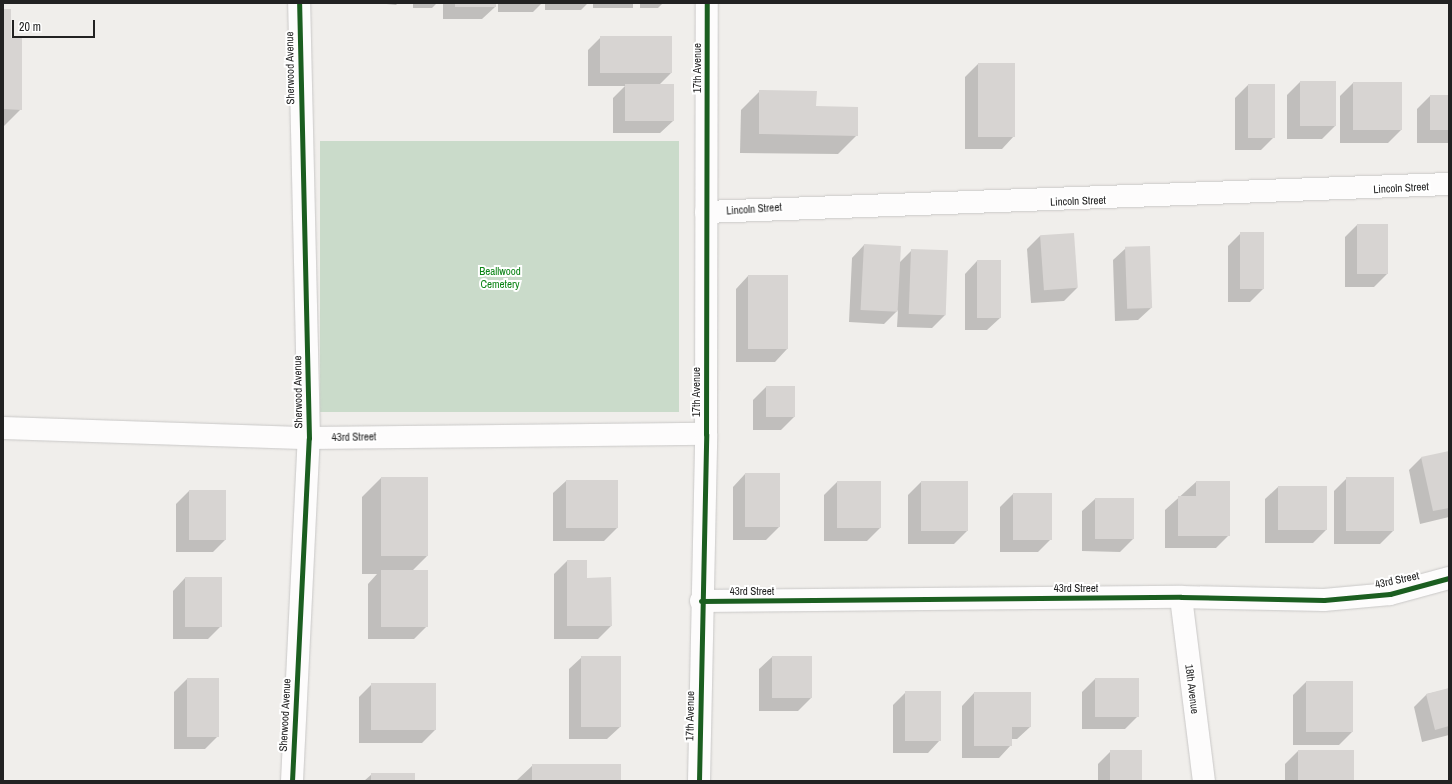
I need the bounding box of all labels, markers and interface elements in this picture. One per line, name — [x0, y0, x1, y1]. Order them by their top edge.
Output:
scale bar — [14, 12, 97, 38]
text: 20 m — [19, 19, 41, 35]
street label: Sherwood Avenue — [283, 31, 297, 105]
street label: 17th Avenue — [690, 43, 704, 93]
street label: Lincoln Street — [1373, 180, 1429, 196]
street label: Lincoln Street — [1050, 193, 1106, 209]
street label: Lincoln Street — [726, 200, 782, 218]
park label: Beallwood Cemetery — [479, 265, 521, 291]
street label: Sherwood Avenue — [291, 355, 305, 429]
street label: 17th Avenue — [689, 367, 703, 417]
street label: 43rd Street — [332, 430, 376, 444]
street label: 43rd Street — [1374, 569, 1420, 591]
street label: 43rd Street — [1054, 581, 1098, 595]
street label: 43rd Street — [730, 584, 774, 598]
street label: 18th Avenue — [1182, 663, 1202, 715]
street label: Sherwood Avenue — [276, 678, 294, 752]
street label: 17th Avenue — [683, 691, 697, 741]

